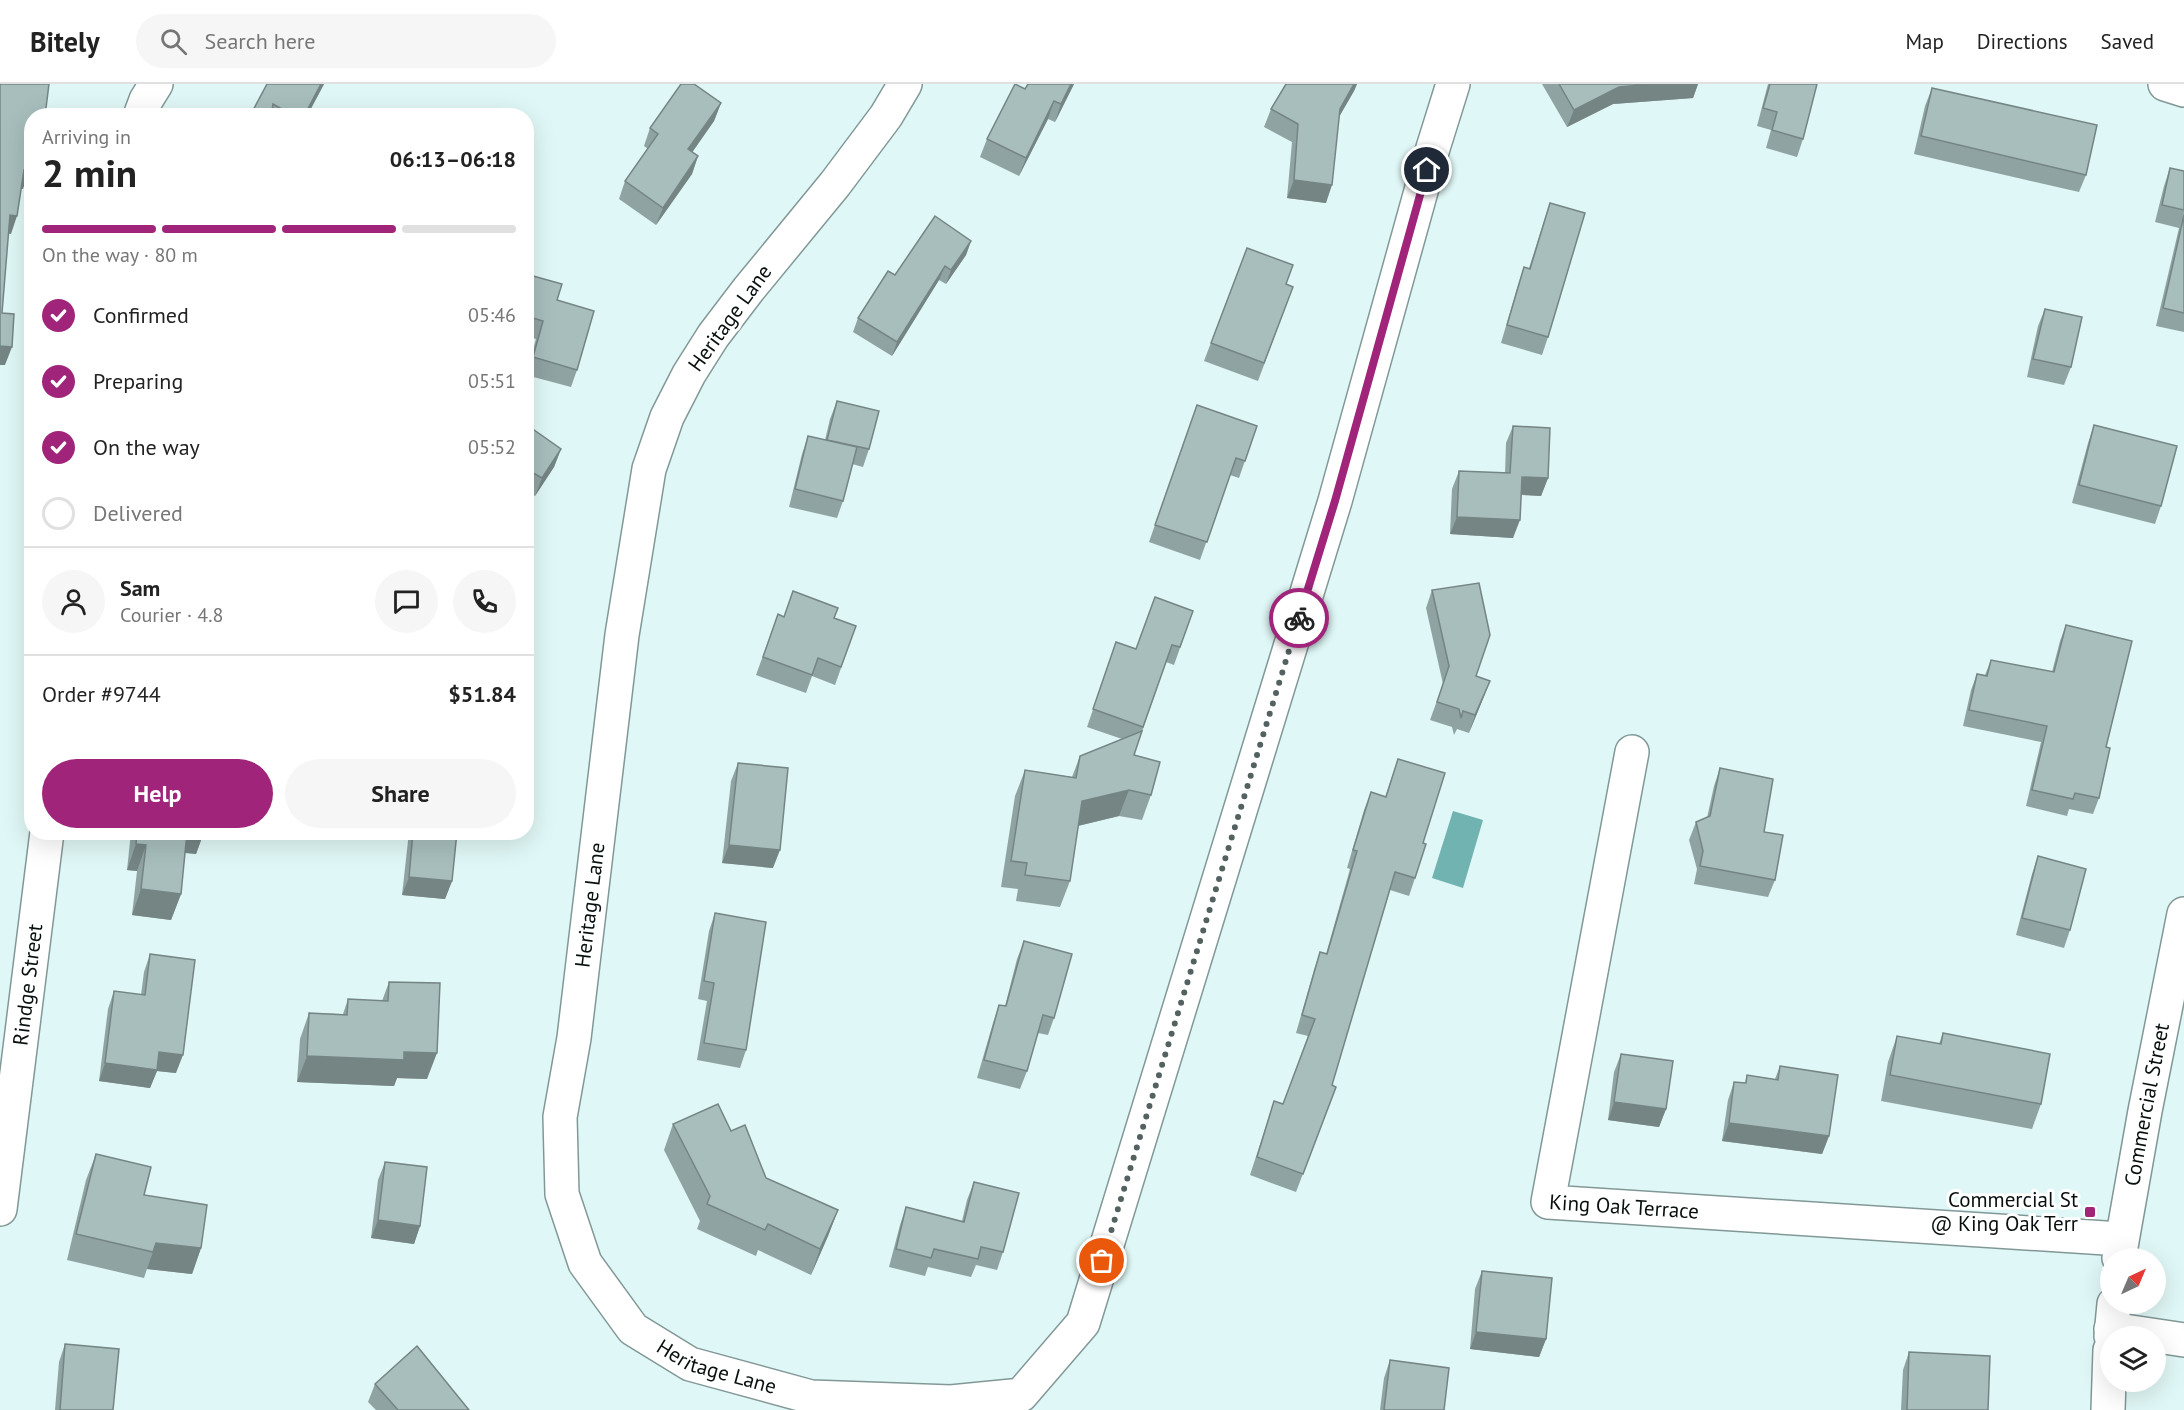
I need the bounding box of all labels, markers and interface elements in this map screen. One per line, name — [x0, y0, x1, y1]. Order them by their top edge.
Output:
search box — [136, 14, 556, 68]
text: Bitely — [30, 23, 100, 60]
icon: search — [157, 25, 190, 58]
text: Search here — [205, 27, 316, 55]
text: Map — [1905, 28, 1944, 55]
text: Directions — [1977, 28, 2068, 55]
text: Saved — [2101, 28, 2154, 55]
text: Arriving in — [42, 124, 131, 150]
pin — [1401, 144, 1452, 195]
text: 06:13–06:18 — [390, 145, 516, 173]
text: 2 min — [42, 147, 137, 198]
icon: home — [1410, 153, 1443, 186]
text: On the way · 80 m — [42, 242, 198, 268]
street label: Heritage Lane — [682, 259, 777, 376]
icon: check — [42, 299, 75, 332]
text: Confirmed — [93, 301, 189, 329]
text: 05:46 — [468, 302, 516, 328]
icon: check — [42, 365, 75, 398]
text: Preparing — [93, 367, 183, 395]
text: 05:51 — [468, 368, 516, 394]
icon: check — [42, 431, 75, 464]
text: On the way — [93, 433, 200, 461]
text: 05:52 — [468, 434, 516, 460]
text: Delivered — [93, 499, 183, 527]
button: person — [42, 570, 105, 633]
button: chat — [375, 570, 438, 633]
button: phone — [453, 570, 516, 633]
text: Sam — [120, 574, 160, 602]
courier — [1269, 588, 1329, 648]
text: Courier · 4.8 — [120, 602, 223, 628]
icon: bike — [1283, 602, 1316, 635]
text: Order #9744 — [42, 680, 161, 708]
text: $51.84 — [448, 680, 516, 708]
button: Help — [42, 759, 273, 828]
button: Share — [285, 759, 516, 828]
street label: Heritage Lane — [568, 841, 611, 969]
street label: Rindge Street — [7, 922, 48, 1047]
street label: Commercial Street — [2118, 1021, 2175, 1188]
place label: Commercial St @ King Oak Terr — [1930, 1186, 2078, 1237]
street label: King Oak Terrace — [1548, 1188, 1700, 1225]
marker: Commercial St @ King Oak Terr — [2083, 1205, 2097, 1219]
pin — [1076, 1235, 1127, 1286]
icon: bag — [1085, 1244, 1118, 1277]
north arrow — [2100, 1248, 2166, 1314]
map controls — [2100, 1248, 2166, 1392]
button: layers — [2100, 1326, 2166, 1392]
street label: Heritage Lane — [652, 1333, 779, 1400]

